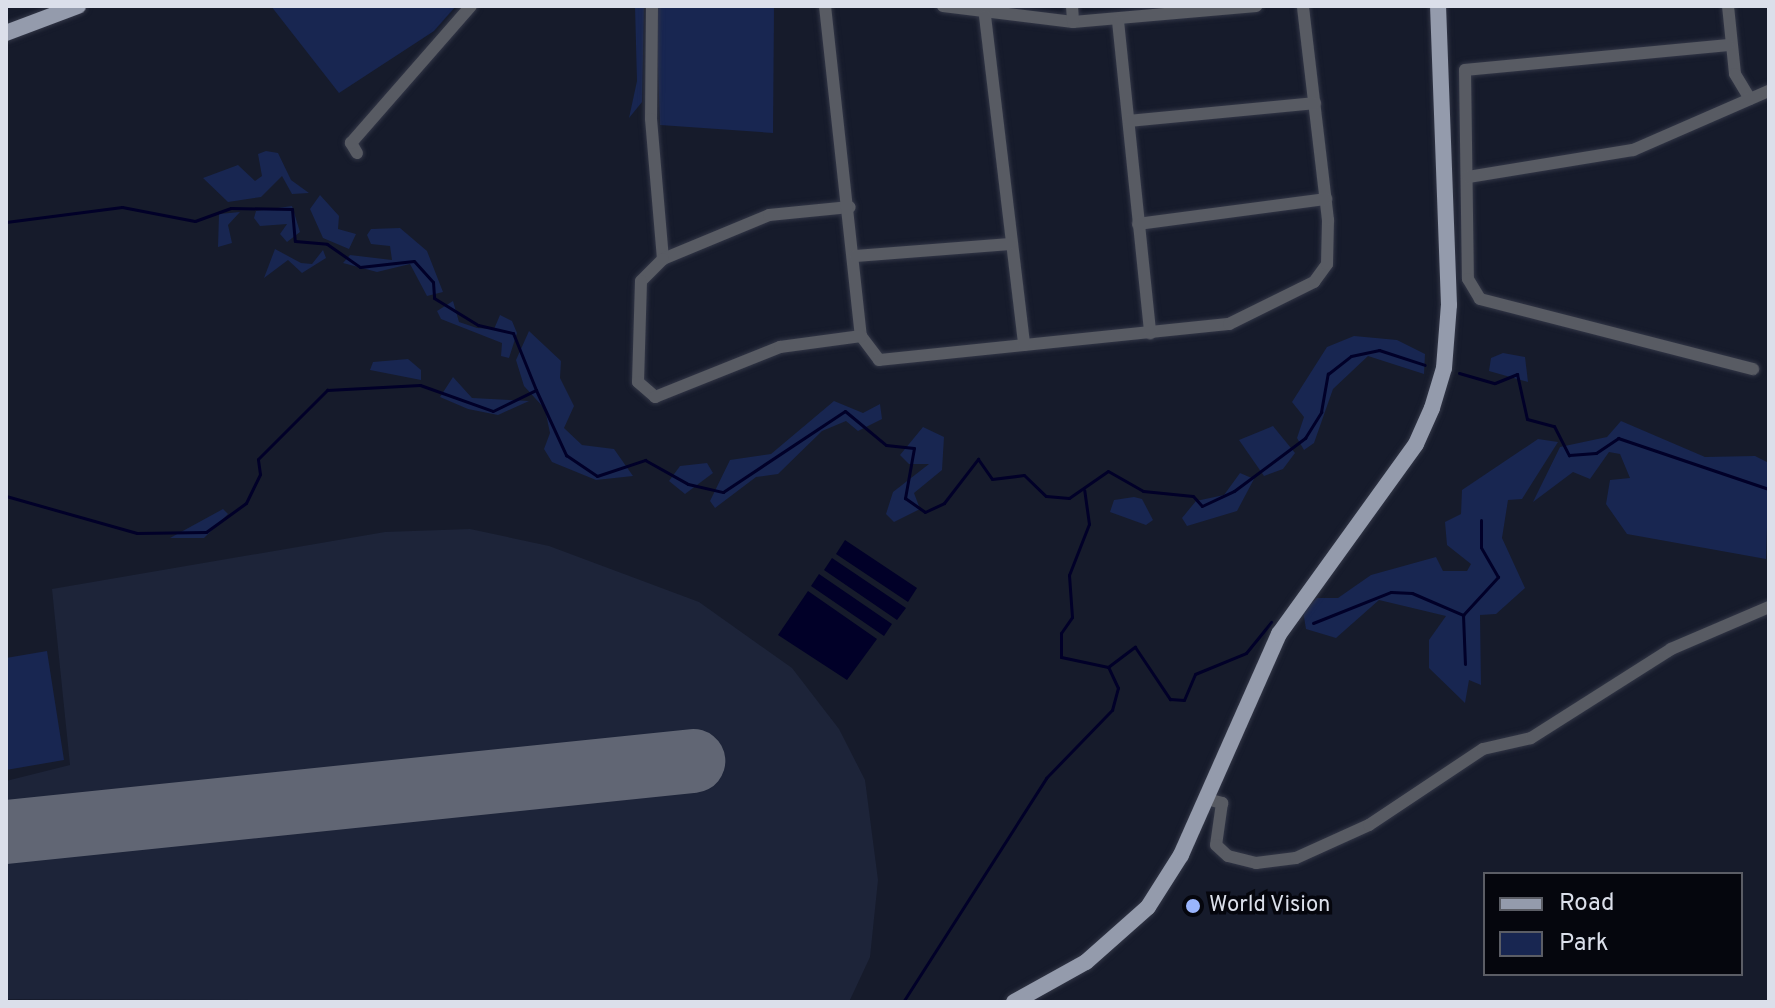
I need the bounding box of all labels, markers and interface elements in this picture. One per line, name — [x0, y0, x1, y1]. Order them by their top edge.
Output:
legend — [1483, 872, 1743, 976]
text: Road — [1559, 889, 1615, 919]
place label: World Vision — [1209, 893, 1331, 919]
marker: World Vision — [1184, 897, 1202, 915]
text: Park — [1559, 929, 1609, 959]

